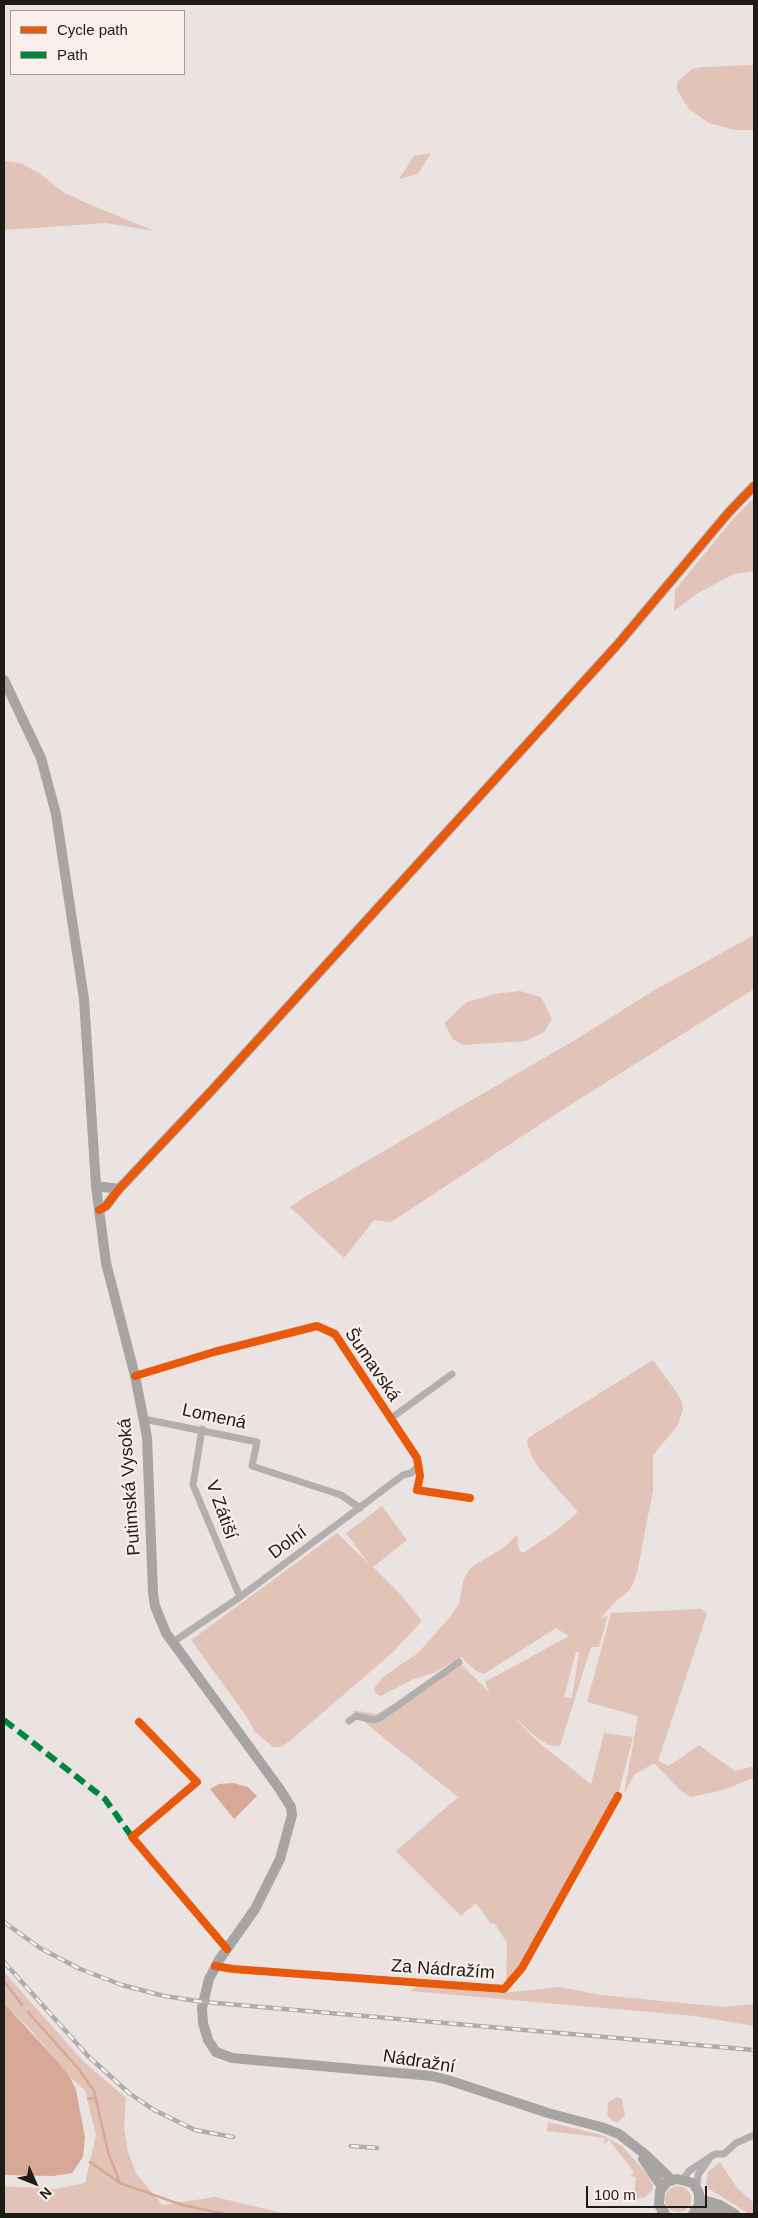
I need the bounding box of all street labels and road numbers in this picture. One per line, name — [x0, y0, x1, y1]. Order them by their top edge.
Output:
street label: Šumavská — [340, 1324, 404, 1406]
street label: Lomená — [180, 1400, 248, 1434]
street label: Putimská Vysoká — [114, 1418, 146, 1556]
street label: V Zátiší — [200, 1478, 242, 1542]
street label: Dolní — [265, 1522, 311, 1564]
street label: Za Nádražím — [390, 1956, 496, 1984]
street label: Nádražní — [381, 2046, 457, 2078]

